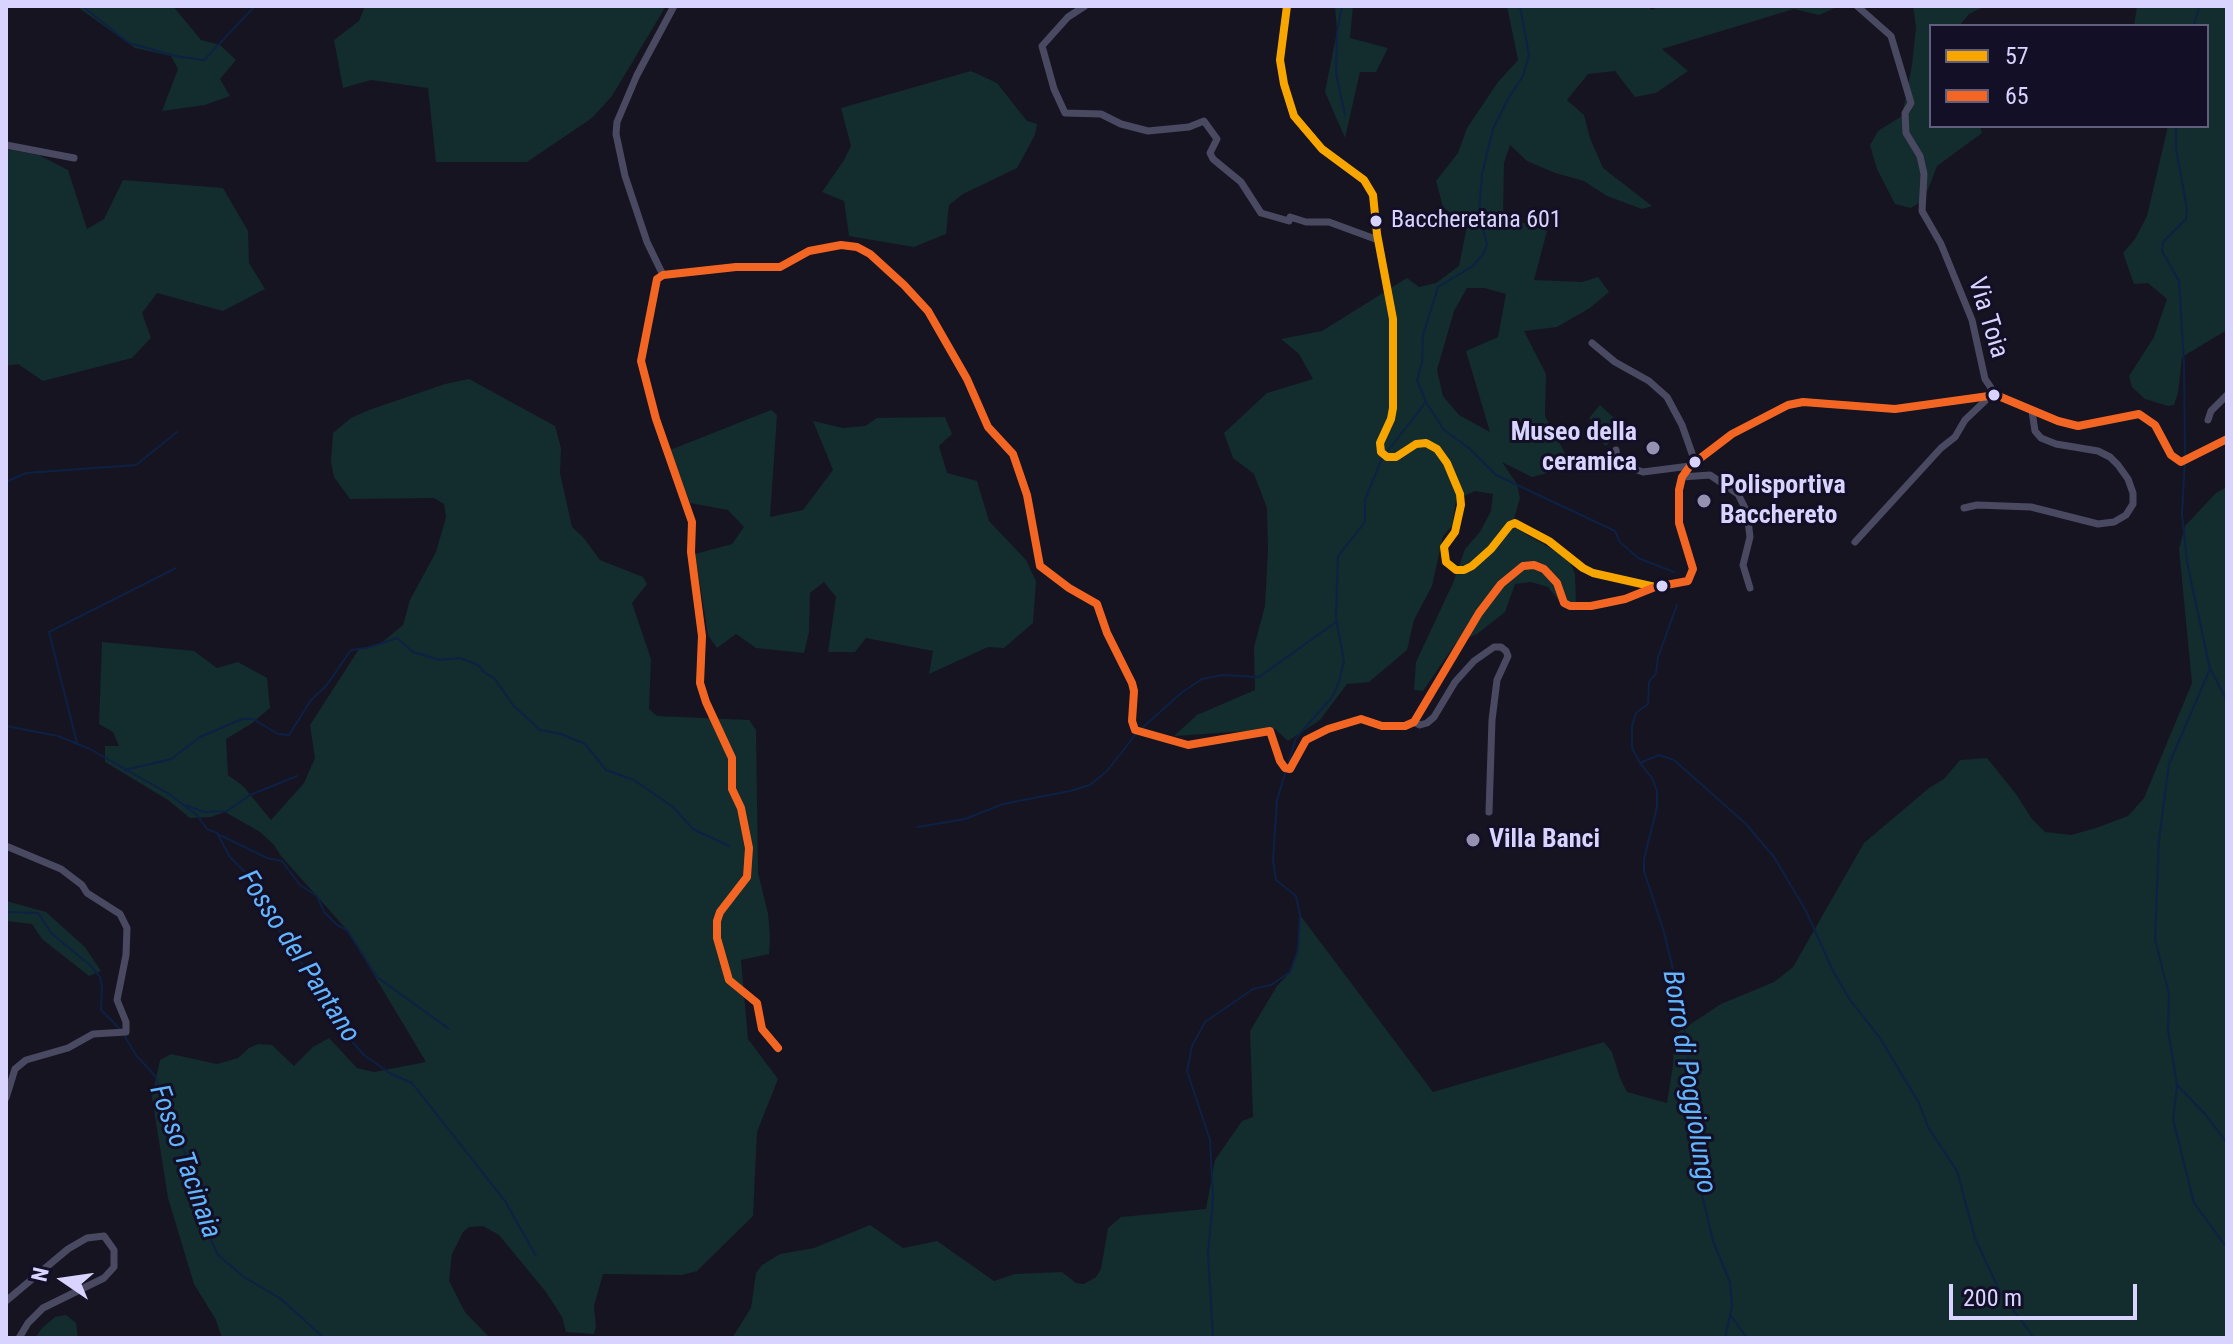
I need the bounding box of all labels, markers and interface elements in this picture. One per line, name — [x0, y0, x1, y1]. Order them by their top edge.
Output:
legend — [1929, 24, 2209, 128]
text: 57 — [2005, 42, 2029, 70]
text: 65 — [2005, 82, 2029, 110]
place label: Baccheretana 601 — [1391, 207, 1562, 235]
marker: Baccheretana 601 — [1368, 213, 1384, 229]
street label: Via Toia — [1960, 274, 2014, 362]
unlabelled marker — [1986, 387, 2002, 403]
place label: Museo della ceramica — [1511, 417, 1637, 478]
marker: Museo della ceramica — [1644, 439, 1662, 457]
unlabelled marker — [1687, 454, 1703, 470]
place label: Polisportiva Bacchereto — [1720, 470, 1846, 532]
marker: Polisportiva Bacchereto — [1695, 492, 1713, 510]
unlabelled marker — [1654, 578, 1670, 594]
place label: Villa Banci — [1489, 824, 1600, 856]
marker: Villa Banci — [1464, 831, 1482, 849]
water label: Fosso del Pantano — [230, 864, 366, 1050]
water label: Borro di Poggiolungo — [1654, 968, 1722, 1196]
water label: Fosso Tacinaia — [141, 1081, 227, 1243]
north arrow — [24, 1240, 104, 1320]
text: N — [26, 1265, 54, 1284]
scale bar — [1953, 1268, 2141, 1318]
text: 200 m — [1963, 1284, 2022, 1312]

